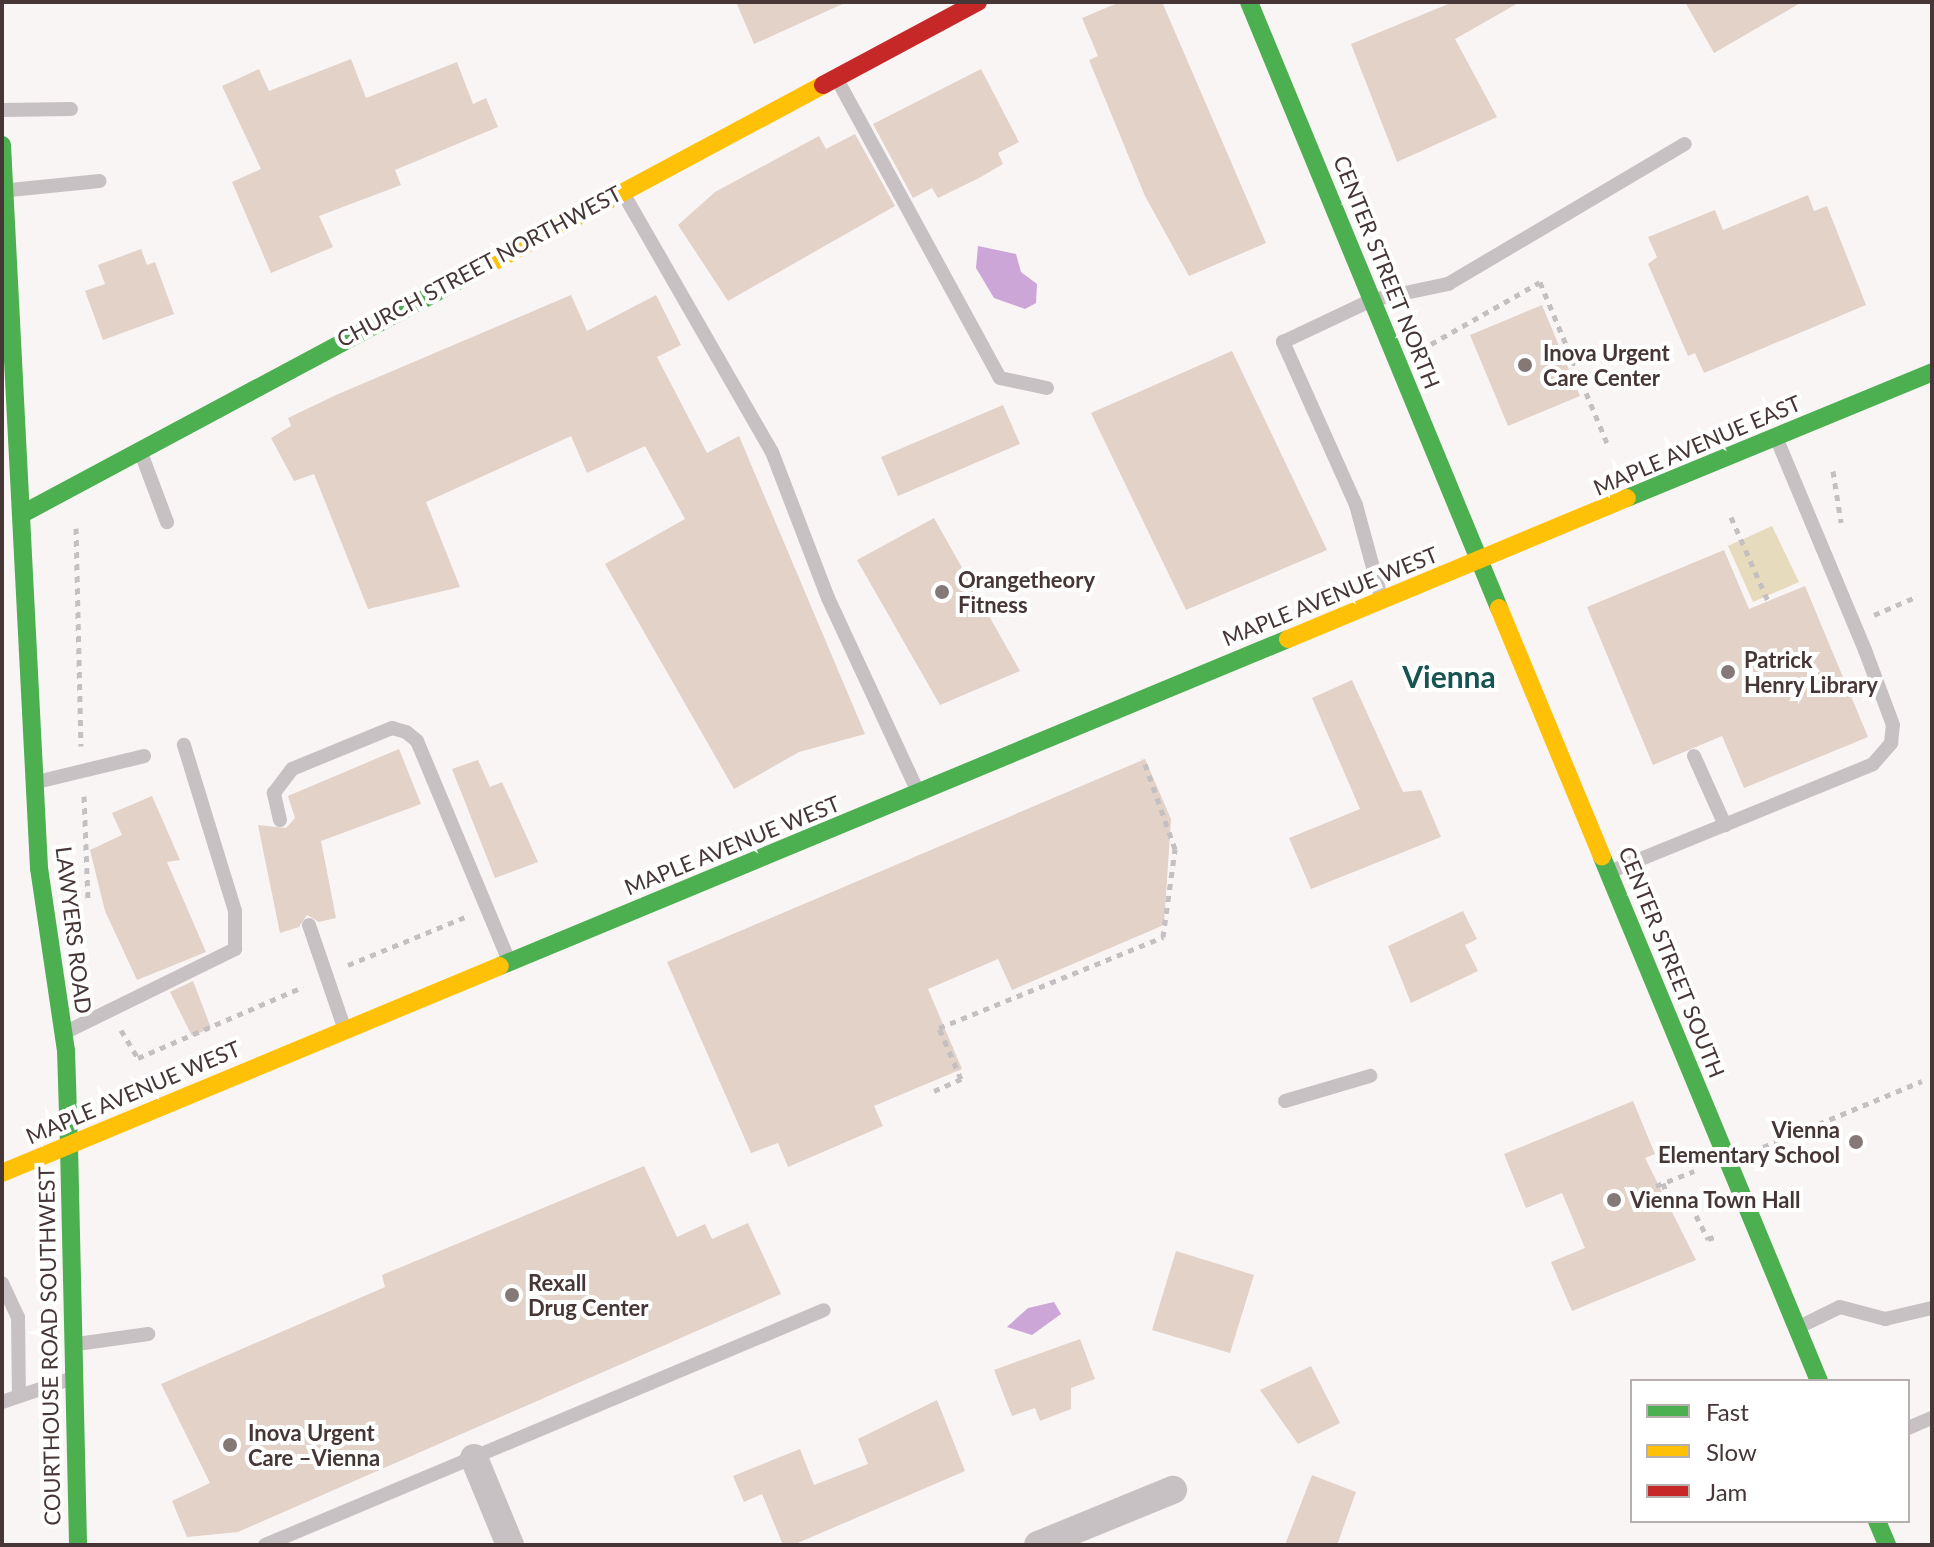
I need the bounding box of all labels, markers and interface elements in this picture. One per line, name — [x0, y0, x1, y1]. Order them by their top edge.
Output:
street label: CENTER STREET NORTH — [1328, 151, 1446, 393]
street label: CHURCH STREET NORTHWEST — [332, 179, 626, 353]
place label: Inova Urgent Care Center — [1543, 339, 1670, 390]
marker: Inova Urgent Care Center — [1514, 354, 1536, 376]
street label: MAPLE AVENUE EAST — [1589, 389, 1805, 501]
street label: MAPLE AVENUE WEST — [1218, 540, 1442, 652]
place label: Orangetheory Fitness — [958, 566, 1095, 618]
marker: Orangetheory Fitness — [933, 583, 951, 601]
place label: Patrick Henry Library — [1744, 646, 1878, 698]
district label: Vienna — [1402, 658, 1496, 694]
marker: Patrick Henry Library — [1719, 663, 1737, 681]
street label: MAPLE AVENUE WEST — [620, 789, 844, 901]
street label: CENTER STREET SOUTH — [1613, 842, 1731, 1082]
street label: LAWYERS ROAD — [51, 845, 97, 1015]
street label: MAPLE AVENUE WEST — [21, 1035, 245, 1149]
place label: Vienna Elementary School — [1657, 1116, 1840, 1168]
marker: Vienna Elementary School — [1847, 1133, 1865, 1151]
street label: COURTHOUSE ROAD SOUTHWEST — [33, 1166, 65, 1526]
place label: Vienna Town Hall — [1630, 1187, 1801, 1213]
marker: Vienna Town Hall — [1605, 1191, 1623, 1209]
place label: Rexall Drug Center — [528, 1269, 648, 1320]
marker: Rexall Drug Center — [503, 1286, 521, 1304]
legend — [1630, 1379, 1910, 1523]
text: Fast — [1706, 1397, 1749, 1426]
place label: Inova Urgent Care –Vienna — [248, 1419, 380, 1470]
marker: Inova Urgent Care –Vienna — [219, 1434, 241, 1456]
text: Slow — [1706, 1437, 1757, 1466]
text: Jam — [1706, 1477, 1747, 1506]

